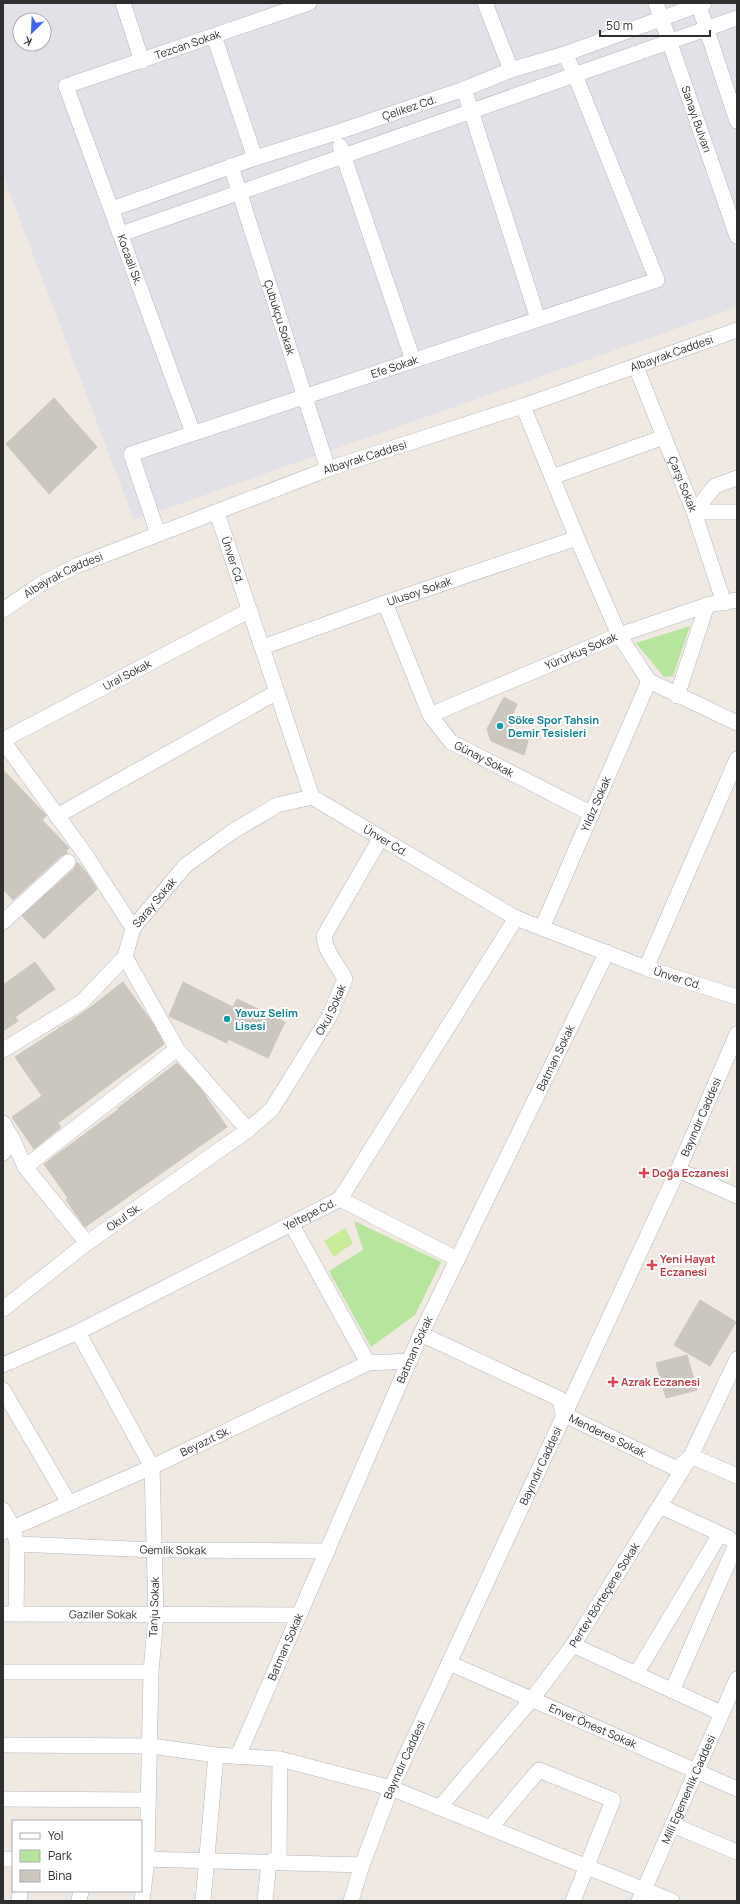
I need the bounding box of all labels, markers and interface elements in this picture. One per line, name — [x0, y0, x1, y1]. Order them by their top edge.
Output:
north arrow — [12, 12, 52, 52]
scale bar — [600, 12, 710, 38]
text: 50 m — [606, 17, 633, 34]
street label: Tezcan Sokak — [152, 26, 223, 62]
text: K — [21, 33, 34, 50]
street label: Sanayi Bulvarı — [678, 84, 715, 154]
street label: Çelikez Cd. — [380, 91, 438, 123]
street label: Kocaali Sk. — [114, 232, 147, 287]
street label: Çubukçu Sokak — [261, 278, 299, 357]
street label: Albayrak Caddesi — [628, 331, 715, 374]
street label: Efe Sokak — [369, 351, 420, 381]
street label: Albayrak Caddesi — [320, 436, 408, 477]
street label: Çarşı Sokak — [665, 454, 701, 514]
street label: Ünver Cd. — [218, 534, 248, 586]
street label: Albayrak Caddesi — [20, 548, 105, 601]
street label: Ulusoy Sokak — [385, 573, 454, 609]
street label: Yürürkuş Sokak — [542, 628, 620, 673]
street label: Ural Sokak — [100, 655, 154, 693]
place label: Söke Spor Tahsin Demir Tesisleri — [508, 712, 599, 740]
marker: Söke Spor Tahsin Demir Tesisleri — [495, 721, 505, 731]
street label: Günay Sokak — [452, 737, 517, 780]
street label: Yıldız Sokak — [577, 773, 614, 834]
street label: Ünver Cd. — [361, 821, 411, 859]
street label: Saray Sokak — [129, 874, 180, 930]
street label: Ünver Cd. — [652, 963, 703, 992]
street label: Okul Sokak — [312, 981, 349, 1038]
place label: Yavuz Selim Lisesi — [235, 1005, 298, 1033]
marker: Yavuz Selim Lisesi — [222, 1014, 232, 1024]
street label: Batman Sokak — [532, 1022, 578, 1093]
street label: Bayındır Caddesi — [677, 1075, 724, 1159]
place label: Doğa Eczanesi — [652, 1165, 729, 1180]
marker: Doğa Eczanesi — [639, 1168, 649, 1178]
street label: Yeltepe Cd. — [281, 1194, 339, 1233]
street label: Okul Sk. — [103, 1199, 144, 1234]
place label: Yeni Hayat Eczanesi — [660, 1251, 716, 1279]
marker: Yeni Hayat Eczanesi — [647, 1260, 657, 1270]
street label: Batman Sokak — [393, 1313, 436, 1385]
place label: Azrak Eczanesi — [621, 1374, 700, 1389]
marker: Azrak Eczanesi — [608, 1377, 618, 1387]
street label: Menderes Sokak — [567, 1410, 649, 1460]
street label: Beyazıt Sk. — [177, 1422, 233, 1459]
street label: Bayındır Caddesi — [515, 1424, 565, 1507]
street label: Pertev Börteçene Sokak — [565, 1539, 642, 1650]
street label: Gemlik Sokak — [139, 1541, 207, 1557]
street label: Tanju Sokak — [145, 1576, 162, 1637]
street label: Gaziler Sokak — [69, 1606, 137, 1621]
street label: Batman Sokak — [264, 1610, 306, 1683]
street label: Enver Önest Sokak — [547, 1700, 640, 1751]
street label: Bayındır Caddesi — [380, 1718, 428, 1801]
street label: Milli Egemenlik Caddesi — [657, 1732, 718, 1846]
legend — [12, 1820, 142, 1892]
text: Yol — [48, 1827, 64, 1844]
text: Park — [48, 1847, 73, 1864]
text: Bina — [48, 1867, 72, 1884]

